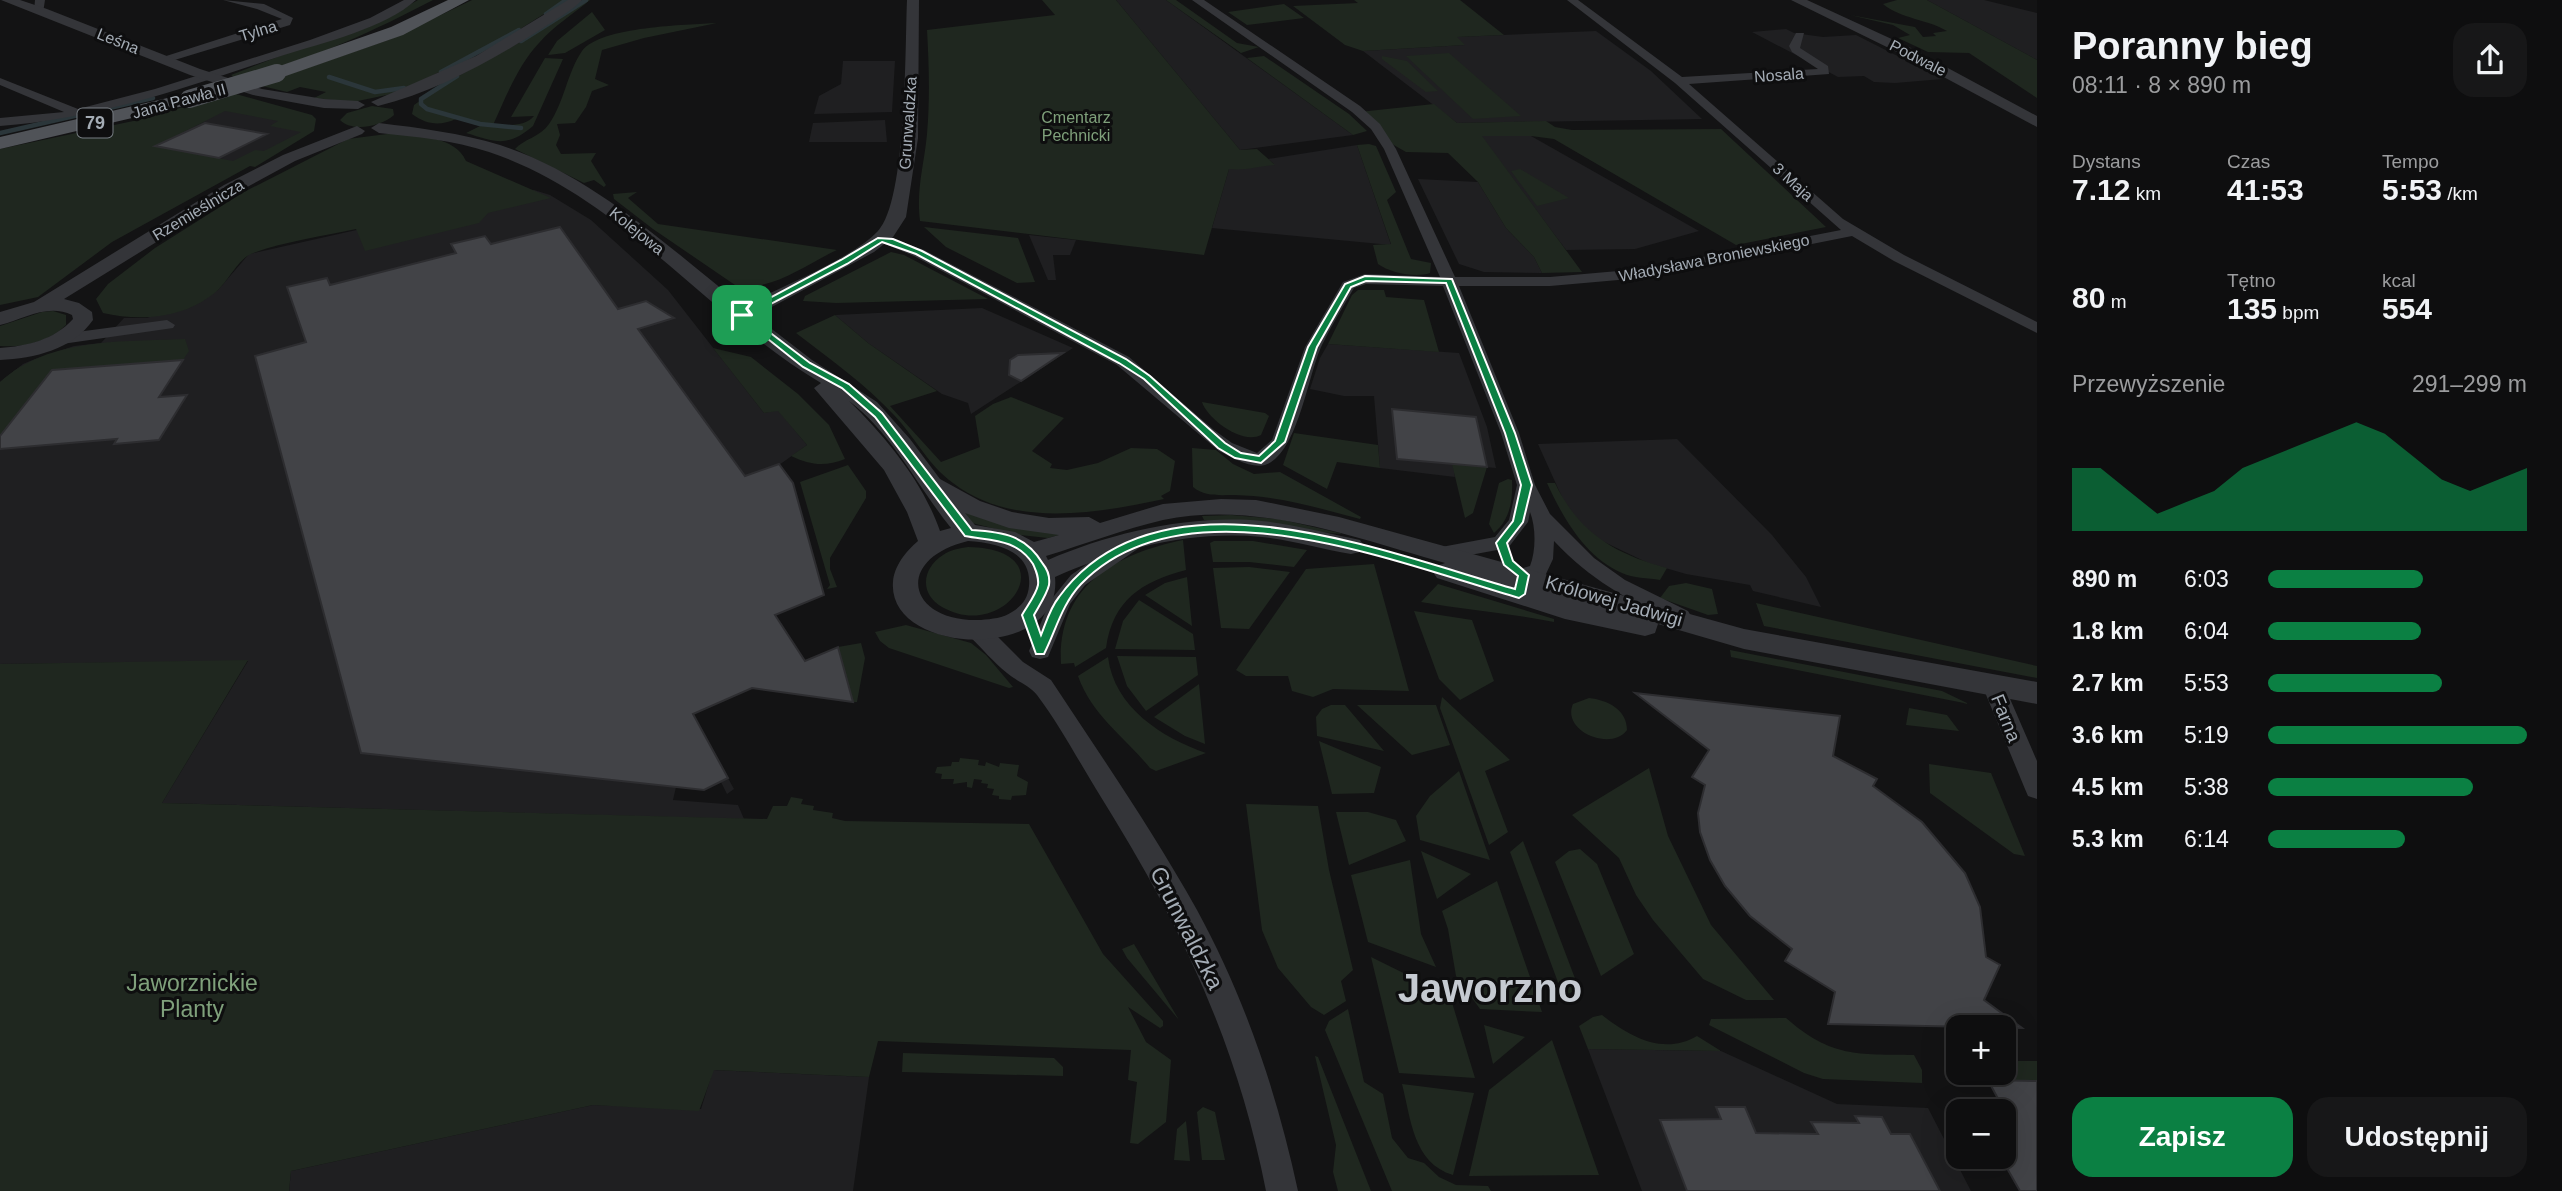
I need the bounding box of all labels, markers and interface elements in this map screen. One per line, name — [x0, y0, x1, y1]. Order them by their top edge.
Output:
street label: Tylna — [237, 17, 279, 45]
button: share — [2453, 23, 2527, 97]
street label: Leśna — [95, 25, 141, 57]
text: Poranny bieg — [2072, 25, 2313, 67]
street label: Podwale — [1887, 36, 1949, 80]
street label: Nosala — [1754, 65, 1805, 85]
text: 08:11 · 8 × 890 m — [2072, 72, 2251, 98]
street label: Grunwaldzka — [896, 76, 920, 170]
street label: Jana Pawła II — [130, 80, 228, 122]
road number: 79 — [78, 109, 112, 138]
park label: Cmentarz Pechnicki — [1041, 109, 1111, 144]
text: Dystans — [2072, 151, 2141, 172]
text: Czas — [2227, 151, 2270, 172]
text: Tempo — [2382, 151, 2439, 172]
street label: 3 Maja — [1769, 160, 1817, 204]
text: 7.12 — [2072, 173, 2130, 206]
text: 41:53 — [2227, 173, 2304, 206]
text: 5:53 — [2382, 173, 2442, 206]
street label: Rzemieślnicza — [149, 176, 247, 244]
text: km — [2130, 183, 2161, 204]
text: /km — [2442, 183, 2478, 204]
street label: Kolejowa — [606, 204, 668, 258]
street label: Władysława Broniewskiego — [1617, 231, 1811, 285]
text: Tętno — [2227, 270, 2276, 291]
text: kcal — [2382, 270, 2416, 291]
text: 80 — [2072, 281, 2105, 314]
pin — [712, 285, 772, 345]
text: m — [2105, 291, 2126, 312]
text: 135 — [2227, 292, 2277, 325]
text: 554 — [2382, 292, 2432, 325]
icon: arrive — [723, 296, 761, 334]
text: bpm — [2277, 302, 2319, 323]
text: Przewyższenie — [2072, 371, 2225, 397]
text: 291–299 m — [2412, 371, 2527, 397]
text: 890 m — [2072, 566, 2137, 592]
text: 6:03 — [2184, 566, 2229, 592]
street label: Królowej Jadwigi — [1543, 571, 1685, 631]
text: 1.8 km — [2072, 618, 2144, 644]
text: 6:04 — [2184, 618, 2229, 644]
text: 2.7 km — [2072, 670, 2144, 696]
text: 5:53 — [2184, 670, 2229, 696]
street label: Farna — [1987, 691, 2025, 745]
text: 3.6 km — [2072, 722, 2144, 748]
text: 5:19 — [2184, 722, 2229, 748]
text: 4.5 km — [2072, 774, 2144, 800]
text: 5:38 — [2184, 774, 2229, 800]
text: 5.3 km — [2072, 826, 2144, 852]
text: 6:14 — [2184, 826, 2229, 852]
street label: Grunwaldzka — [1145, 862, 1229, 994]
district label: Jaworzno — [1398, 966, 1582, 1010]
park label: Jaworznickie Planty — [126, 970, 258, 1022]
map controls — [1946, 1015, 2016, 1169]
button: + — [1946, 1015, 2016, 1085]
button: Zapisz — [2072, 1097, 2293, 1177]
button: Udostępnij — [2307, 1097, 2527, 1177]
button: − — [1946, 1099, 2016, 1169]

